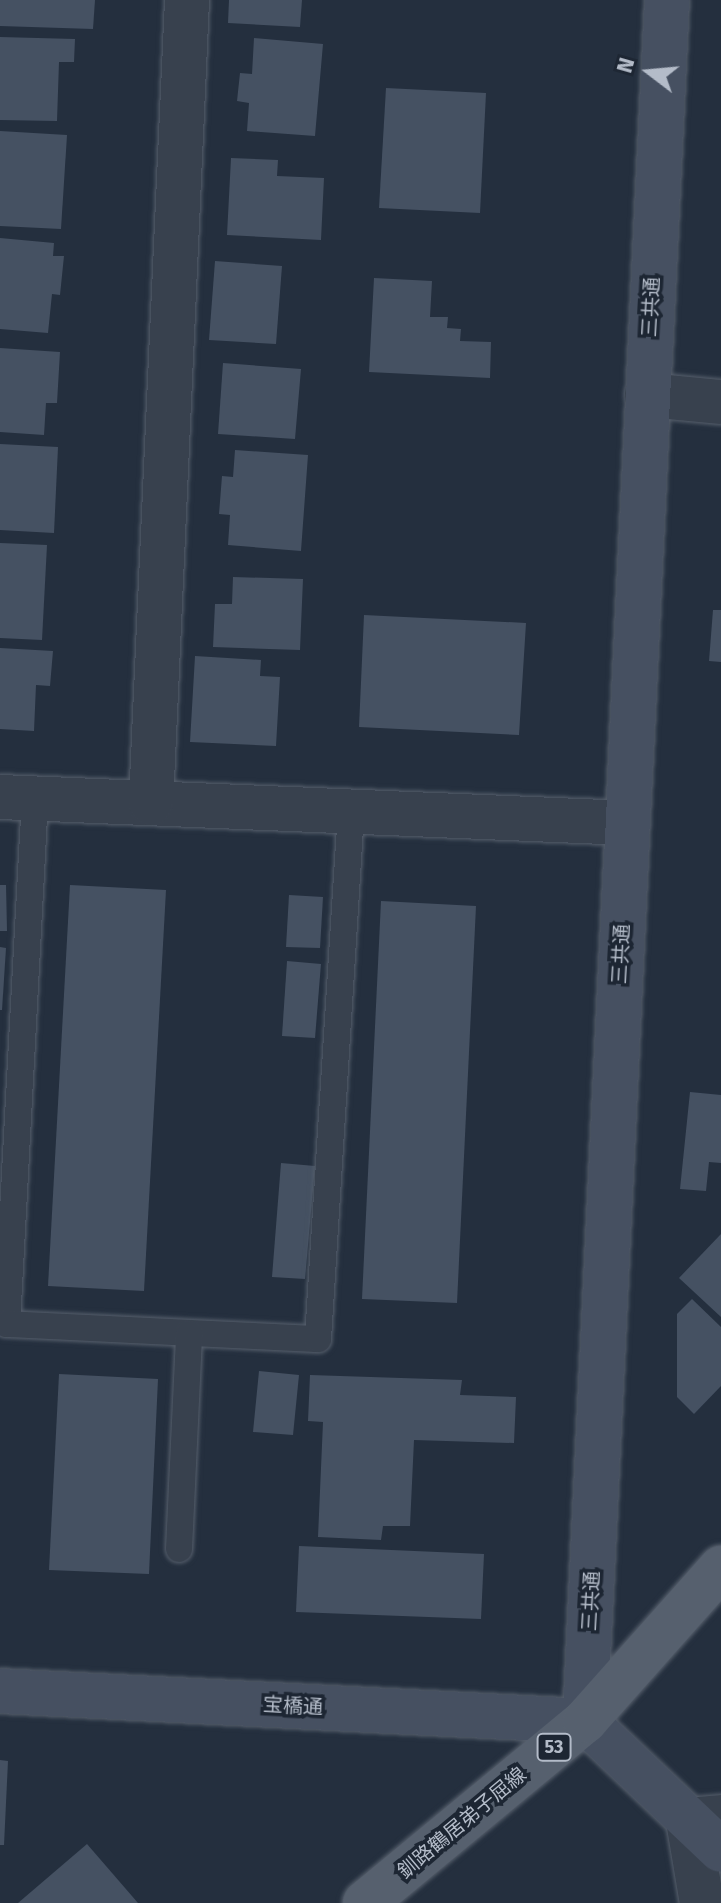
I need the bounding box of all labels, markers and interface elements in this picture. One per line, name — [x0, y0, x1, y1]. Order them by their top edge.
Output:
north arrow — [609, 32, 689, 112]
text: N — [610, 55, 640, 76]
street label: 三共通 — [637, 276, 665, 338]
street label: 三共通 — [607, 923, 635, 985]
street label: 三共通 — [577, 1570, 605, 1632]
street label: 宝橋通 — [262, 1692, 324, 1720]
road number: 53 — [536, 1733, 572, 1761]
street label: 釧路鶴居弟子屈線 — [393, 1762, 531, 1884]

